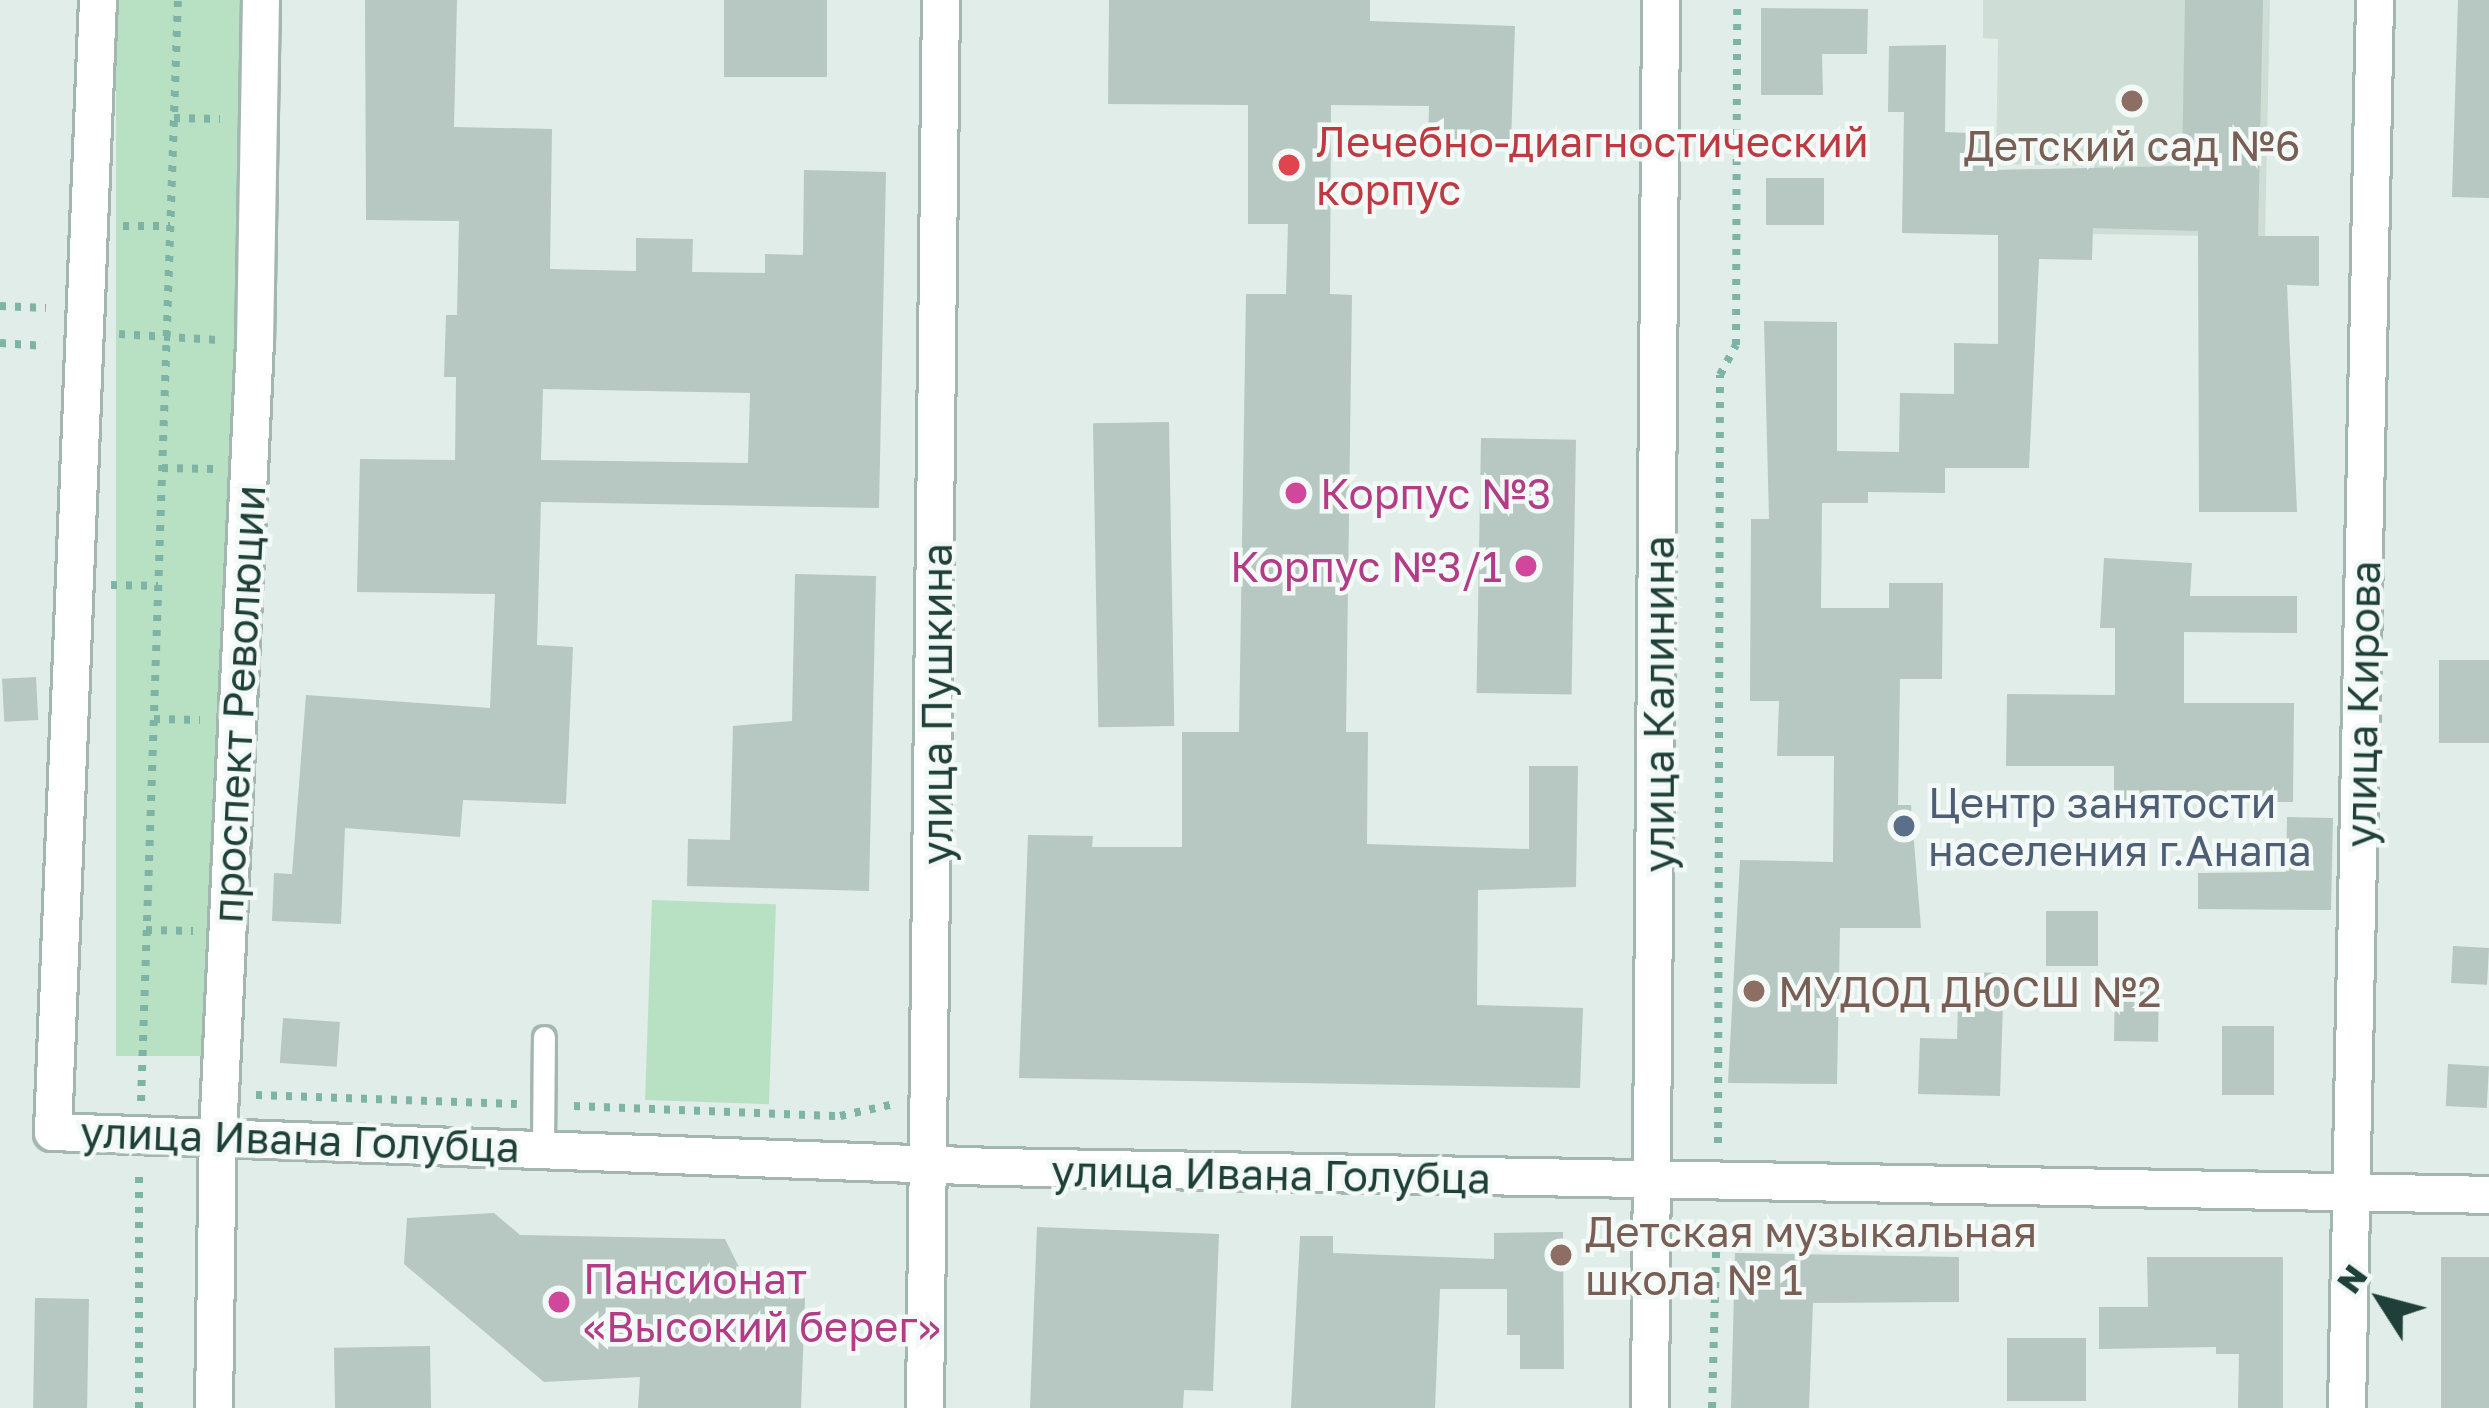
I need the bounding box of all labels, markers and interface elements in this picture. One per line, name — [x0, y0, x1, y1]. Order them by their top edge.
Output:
marker: Детский сад №6 — [2119, 88, 2145, 114]
place label: Лечебно-диагностический корпус — [1316, 116, 1869, 214]
place label: Детский сад №6 — [1963, 120, 2301, 170]
marker: Лечебно-диагностический корпус — [1273, 149, 1305, 181]
place label: Корпус №3 — [1320, 468, 1551, 518]
marker: Корпус №3 — [1283, 480, 1309, 506]
street label: проспект Революции — [201, 484, 275, 924]
street label: улица Калинина — [1633, 535, 1683, 873]
place label: Корпус №3/1 — [1230, 541, 1502, 591]
street label: улица Пушкина — [911, 543, 961, 865]
marker: Корпус №3/1 — [1513, 553, 1539, 579]
street label: улица Кирова — [2334, 560, 2390, 848]
place label: Центр занятости населения г.Анапа — [1928, 777, 2312, 876]
marker: Центр занятости населения г.Анапа — [1891, 813, 1917, 839]
place label: МУДОД ДЮСШ №2 — [1778, 966, 2162, 1016]
marker: МУДОД ДЮСШ №2 — [1741, 978, 1767, 1004]
street label: улица Ивана Голубца — [79, 1106, 521, 1172]
street label: улица Ивана Голубца — [1051, 1145, 1491, 1203]
place label: Детская музыкальная школа № 1 — [1585, 1206, 2037, 1304]
north arrow — [2321, 1240, 2441, 1360]
marker: Детская музыкальная школа № 1 — [1548, 1242, 1574, 1268]
place label: Пансионат «Высокий берег» — [583, 1253, 941, 1352]
text: N — [2328, 1257, 2375, 1300]
marker: Пансионат «Высокий берег» — [546, 1289, 572, 1315]

